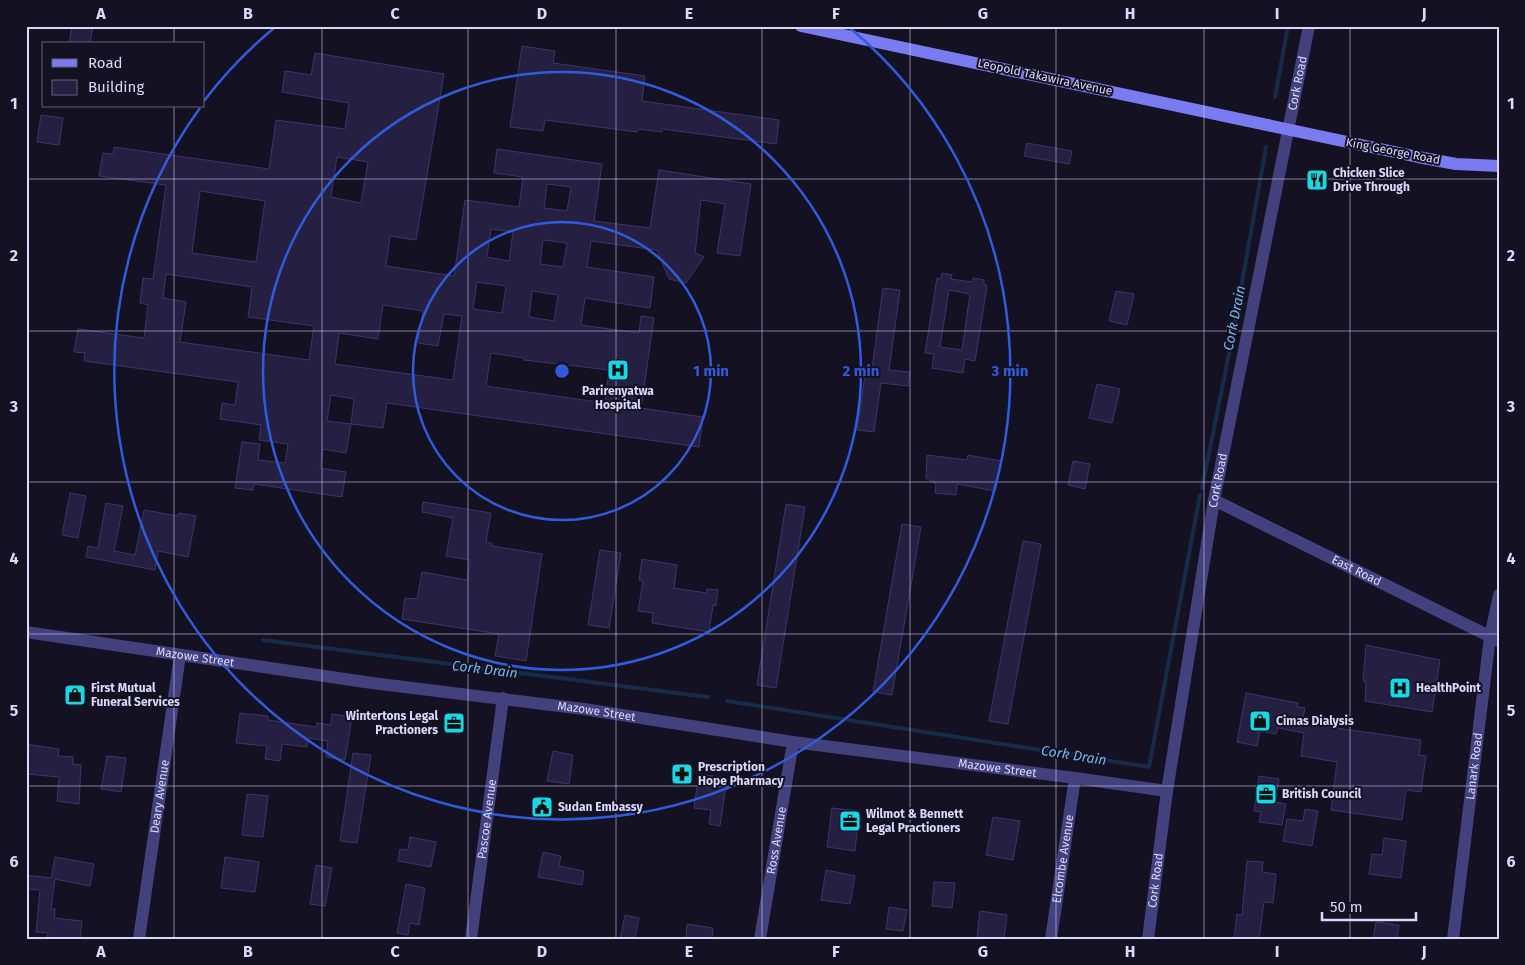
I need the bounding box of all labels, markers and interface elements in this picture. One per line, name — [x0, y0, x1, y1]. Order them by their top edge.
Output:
text: A — [95, 4, 106, 23]
text: B — [243, 4, 253, 23]
text: C — [390, 4, 400, 23]
text: D — [537, 4, 547, 23]
text: E — [685, 4, 693, 23]
text: F — [832, 4, 840, 23]
text: G — [978, 4, 988, 23]
text: H — [1125, 4, 1135, 23]
text: I — [1275, 4, 1279, 23]
text: J — [1420, 4, 1427, 23]
legend — [42, 42, 205, 108]
text: Road — [88, 54, 123, 72]
street label: Cork Road — [1285, 55, 1310, 112]
street label: Leopold Takawira Avenue — [976, 56, 1114, 98]
text: Building — [88, 78, 144, 96]
text: 1 — [10, 94, 18, 113]
text: 1 — [1507, 94, 1515, 113]
street label: King George Road — [1345, 135, 1441, 167]
place label: Chicken Slice Drive Through — [1333, 166, 1410, 194]
restaurant icon: Chicken Slice Drive Through — [1305, 168, 1329, 192]
text: 2 — [10, 246, 18, 265]
text: 2 — [1507, 246, 1515, 265]
water label: Cork Drain — [1220, 284, 1249, 352]
hospital icon: Parirenyatwa Hospital — [606, 358, 630, 382]
centre of rings — [553, 362, 571, 380]
text: 1 min — [693, 362, 729, 380]
text: 2 min — [843, 362, 879, 380]
text: 3 min — [991, 362, 1028, 380]
place label: Parirenyatwa Hospital — [582, 384, 654, 412]
text: 3 — [9, 397, 18, 416]
text: 3 — [1506, 397, 1515, 416]
street label: Cork Road — [1206, 452, 1230, 509]
text: 4 — [9, 549, 19, 568]
text: 4 — [1506, 549, 1516, 568]
street label: East Road — [1329, 552, 1384, 589]
street label: Mazowe Street — [155, 644, 236, 670]
water label: Cork Drain — [451, 657, 519, 682]
hospital icon: HealthPoint — [1388, 676, 1412, 700]
place label: First Mutual Funeral Services — [91, 681, 180, 709]
place label: HealthPoint — [1416, 681, 1481, 695]
shop icon: First Mutual Funeral Services — [63, 683, 87, 707]
street label: Mazowe Street — [557, 699, 637, 724]
text: 5 — [10, 701, 19, 720]
text: 5 — [1507, 701, 1516, 720]
place label: Wintertons Legal Practioners — [346, 709, 438, 737]
shop icon: Cimas Dialysis — [1248, 709, 1272, 733]
office icon: Wintertons Legal Practioners — [442, 711, 466, 735]
place label: Cimas Dialysis — [1276, 714, 1354, 728]
street label: Lanark Road — [1463, 732, 1485, 801]
water label: Cork Drain — [1040, 742, 1108, 769]
street label: Mazowe Street — [957, 756, 1038, 780]
street label: Deary Avenue — [147, 759, 172, 834]
place label: Prescription Hope Pharmacy — [698, 760, 784, 788]
pharmacy icon: Prescription Hope Pharmacy — [670, 762, 694, 786]
street label: Pascoe Avenue — [475, 778, 499, 860]
office icon: British Council — [1254, 782, 1278, 806]
place label: British Council — [1282, 787, 1362, 801]
public building icon: Sudan Embassy — [530, 795, 554, 819]
place label: Sudan Embassy — [558, 800, 643, 814]
street label: Ross Avenue — [764, 806, 789, 875]
place label: Wilmot & Bennett Legal Practioners — [866, 807, 964, 835]
office icon: Wilmot & Bennett Legal Practioners — [838, 809, 862, 833]
street label: Elcombe Avenue — [1049, 814, 1076, 904]
text: 6 — [9, 852, 19, 871]
street label: Cork Road — [1145, 852, 1166, 909]
text: 6 — [1506, 852, 1516, 871]
scale bar — [1322, 890, 1416, 922]
text: 50 m — [1330, 898, 1363, 916]
text: A — [95, 942, 106, 961]
text: B — [243, 942, 253, 961]
text: C — [390, 942, 400, 961]
text: D — [537, 942, 547, 961]
text: E — [685, 942, 693, 961]
text: F — [832, 942, 840, 961]
text: G — [978, 942, 988, 961]
text: H — [1125, 942, 1135, 961]
text: I — [1275, 942, 1279, 961]
text: J — [1420, 942, 1427, 961]

